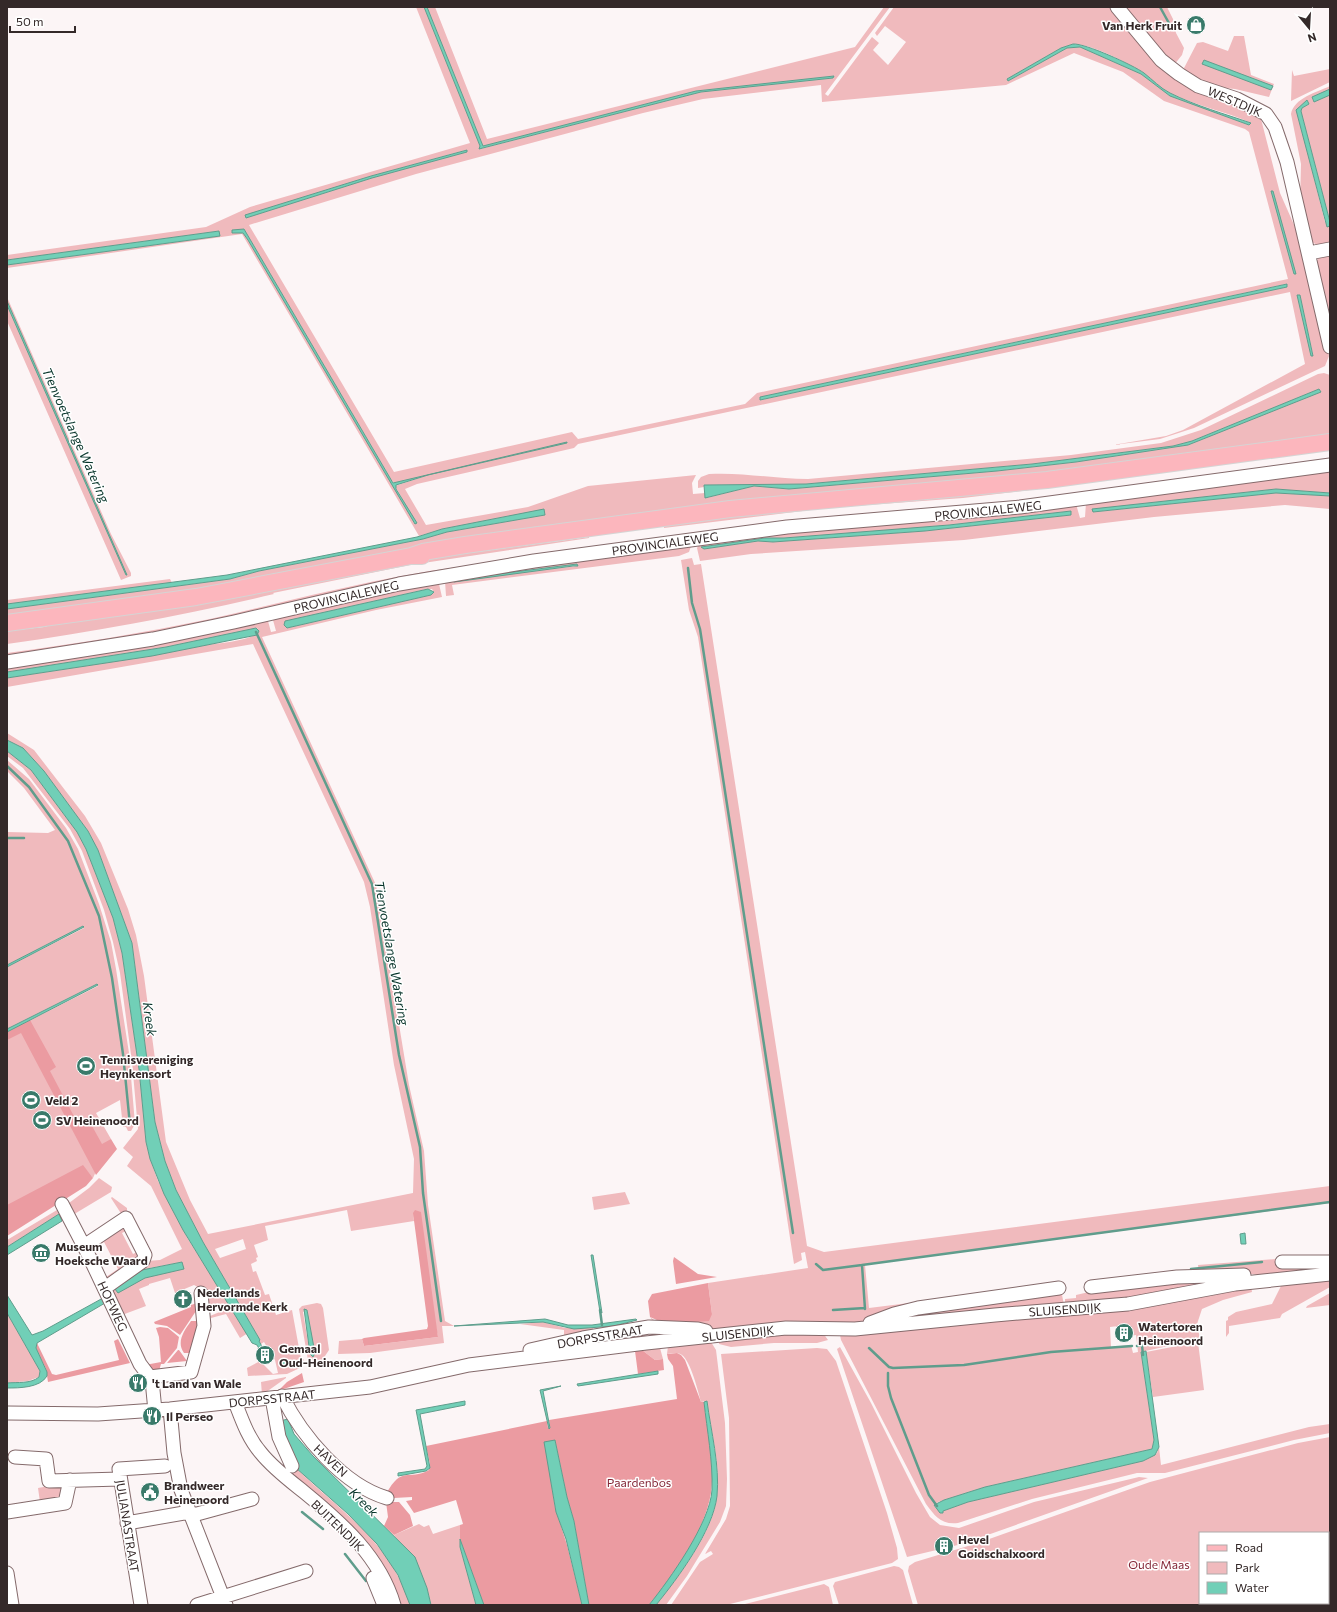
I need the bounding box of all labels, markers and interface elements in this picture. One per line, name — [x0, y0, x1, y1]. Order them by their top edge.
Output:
scale bar — [10, 8, 75, 34]
north arrow — [1289, 8, 1329, 48]
text: 50 m — [16, 14, 44, 28]
shop icon: Van Herk Fruit — [1185, 14, 1207, 36]
place label: Van Herk Fruit — [1102, 18, 1182, 32]
text: N — [1306, 31, 1318, 45]
street label: WESTDIJK — [1205, 83, 1264, 120]
water label: Tienvoetslange Watering — [39, 365, 113, 506]
street label: PROVINCIALEWEG — [934, 497, 1042, 523]
street label: PROVINCIALEWEG — [611, 529, 719, 557]
street label: PROVINCIALEWEG — [292, 577, 400, 615]
water label: Tienvoetslange Watering — [371, 880, 413, 1027]
water label: Kreek — [140, 1001, 160, 1038]
place label: Tennisvereniging Heynkensort — [100, 1052, 194, 1080]
sports icon: Tennisvereniging Heynkensort — [75, 1055, 97, 1077]
sports icon: Veld 2 — [20, 1089, 42, 1111]
place label: Veld 2 — [45, 1093, 79, 1107]
sports icon: SV Heinenoord — [31, 1109, 53, 1131]
place label: SV Heinenoord — [56, 1113, 139, 1127]
place label: Museum Hoeksche Waard — [55, 1239, 148, 1267]
museum icon: Museum Hoeksche Waard — [30, 1242, 52, 1264]
street label: HOFWEG — [95, 1279, 131, 1333]
place label: Nederlands Hervormde Kerk — [197, 1285, 288, 1313]
church icon: Nederlands Hervormde Kerk — [172, 1288, 194, 1310]
street label: SLUISENDIJK — [1028, 1299, 1102, 1320]
place label: Watertoren Heinenoord — [1138, 1319, 1203, 1347]
street label: DORPSSTRAAT — [556, 1321, 644, 1350]
street label: SLUISENDIJK — [701, 1322, 775, 1345]
building icon: Watertoren Heinenoord — [1113, 1322, 1135, 1344]
place label: Gemaal Oud-Heinenoord — [279, 1341, 373, 1369]
building icon: Gemaal Oud-Heinenoord — [254, 1344, 276, 1366]
restaurant icon: 't Land van Wale — [127, 1372, 149, 1394]
place label: 't Land van Wale — [152, 1376, 241, 1390]
street label: DORPSSTRAAT — [228, 1386, 316, 1410]
restaurant icon: Il Perseo — [141, 1405, 163, 1427]
place label: Il Perseo — [166, 1409, 213, 1423]
street label: HAVEN — [311, 1441, 351, 1479]
park label: Paardenbos — [607, 1475, 671, 1489]
place label: Brandweer Heinenoord — [164, 1478, 229, 1506]
street label: JULIANASTRAAT — [113, 1479, 142, 1574]
public building icon: Brandweer Heinenoord — [139, 1481, 161, 1503]
water label: Kreek — [346, 1484, 383, 1520]
street label: BUITENDIJK — [308, 1497, 367, 1554]
place label: Hevel Goidschalxoord — [958, 1532, 1045, 1560]
legend — [1199, 1532, 1329, 1604]
building icon: Hevel Goidschalxoord — [933, 1535, 955, 1557]
text: Road — [1235, 1540, 1263, 1554]
park label: Oude Maas — [1128, 1557, 1190, 1571]
text: Park — [1235, 1560, 1261, 1574]
text: Water — [1235, 1580, 1269, 1594]

